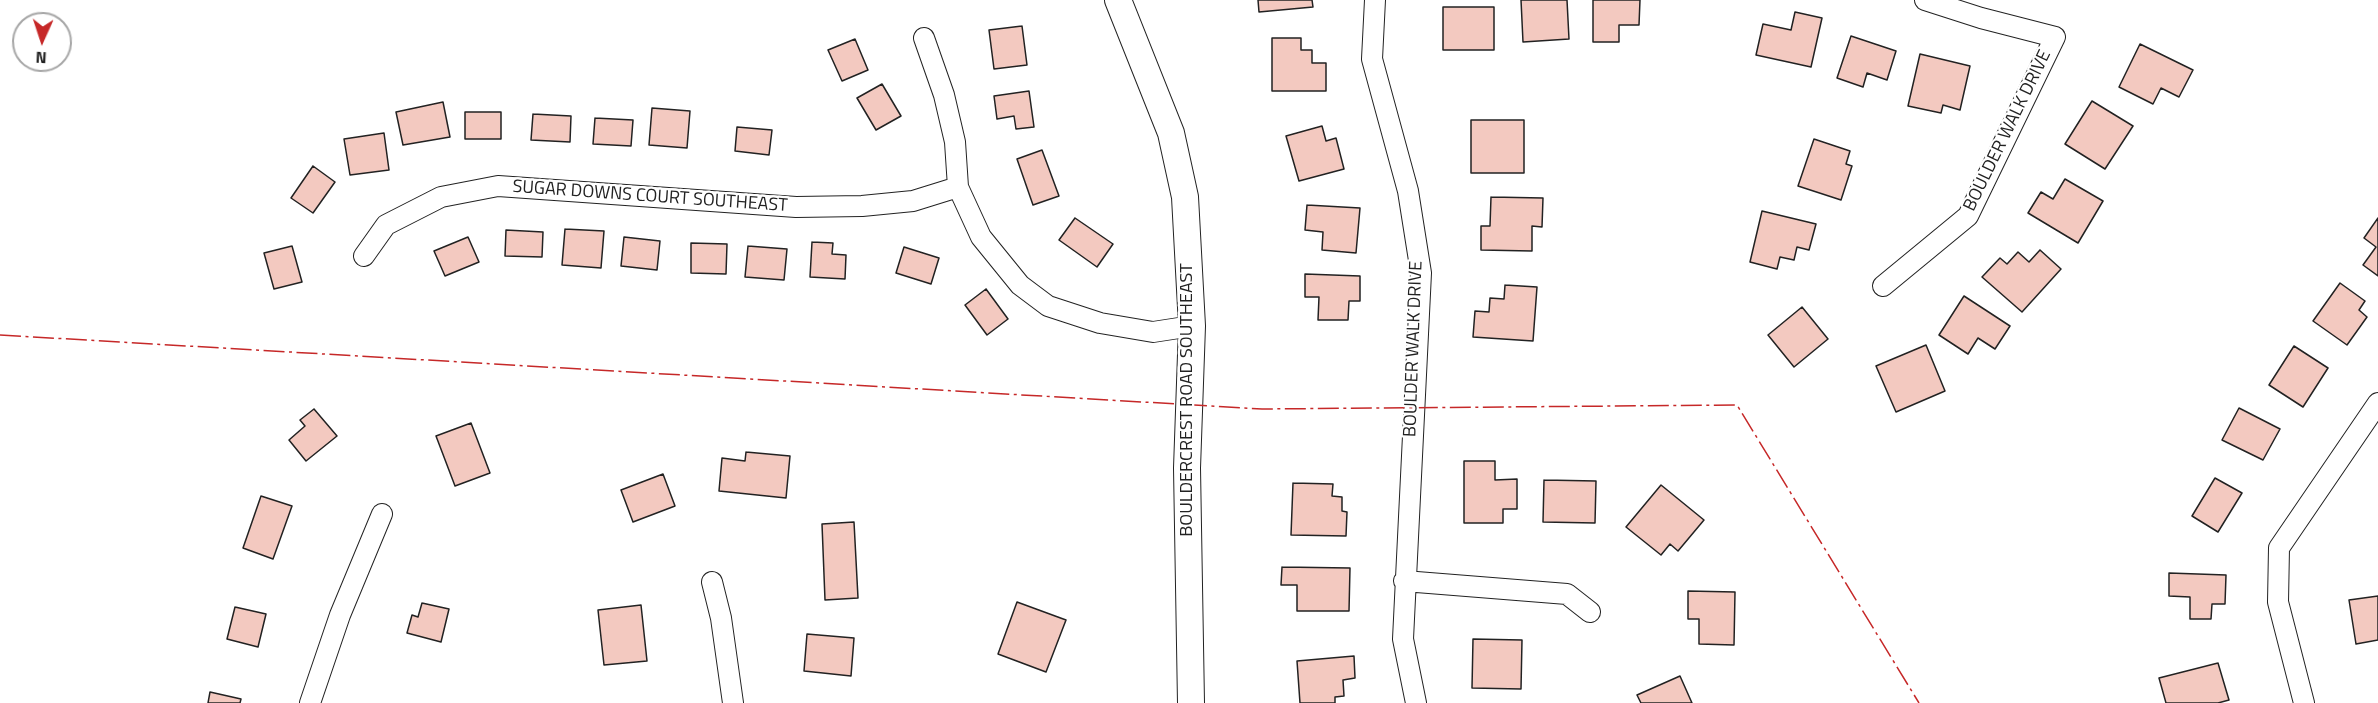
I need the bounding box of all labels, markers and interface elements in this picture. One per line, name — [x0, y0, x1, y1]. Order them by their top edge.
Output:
north arrow — [12, 12, 72, 72]
text: N — [35, 46, 47, 70]
street label: BOULDER WALK DRIVE — [1960, 47, 2056, 215]
street label: SUGAR DOWNS COURT SOUTHEAST — [512, 177, 788, 217]
street label: BOULDER WALK DRIVE — [1400, 260, 1428, 438]
street label: BOULDERCREST ROAD SOUTHEAST — [1177, 263, 1199, 537]

